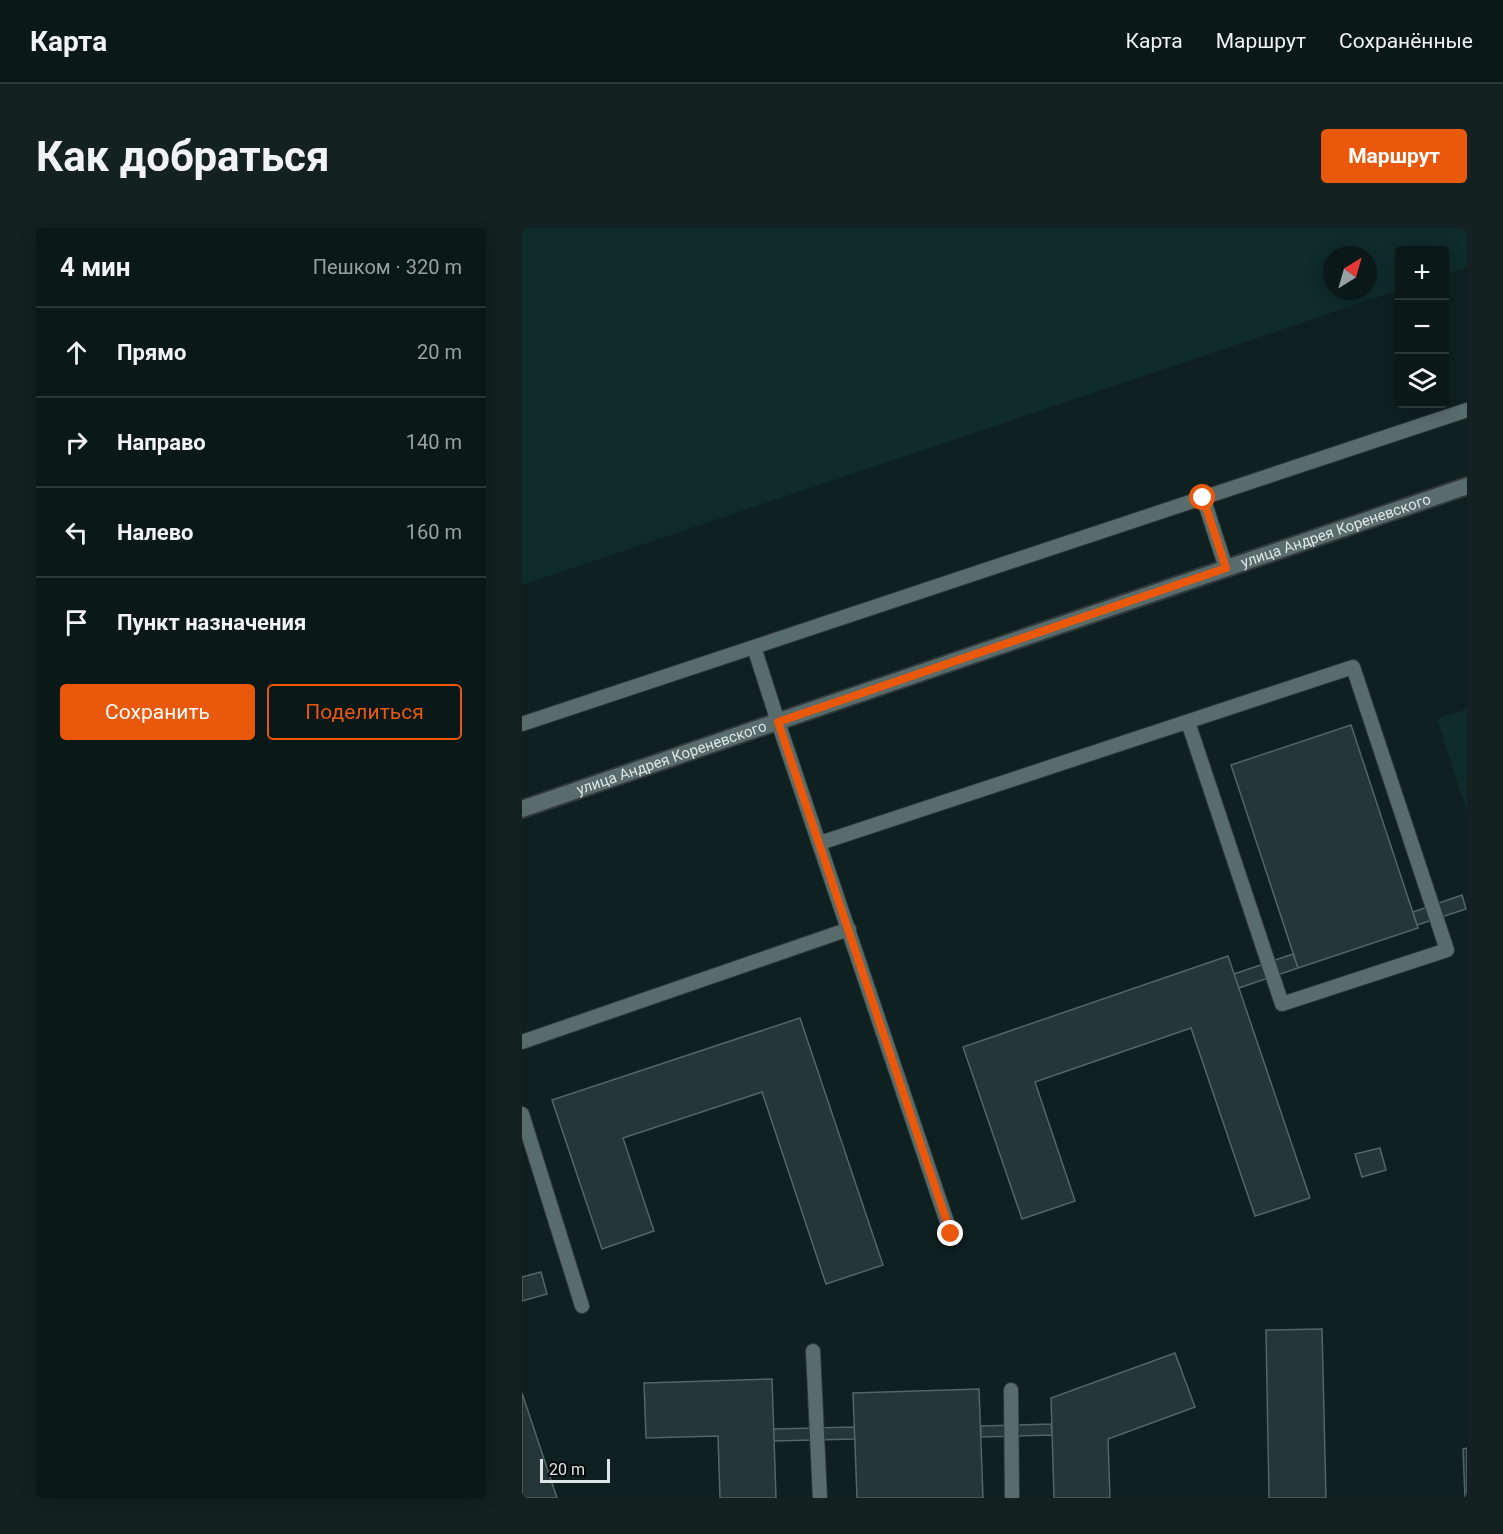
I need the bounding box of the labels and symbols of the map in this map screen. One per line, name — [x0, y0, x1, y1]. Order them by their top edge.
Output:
north arrow — [1323, 246, 1377, 300]
route start — [1189, 484, 1215, 510]
street label: улица Андрея Кореневского — [1238, 490, 1433, 572]
street label: улица Андрея Кореневского — [574, 717, 769, 799]
route end — [937, 1220, 963, 1246]
scale bar — [540, 1456, 610, 1484]

